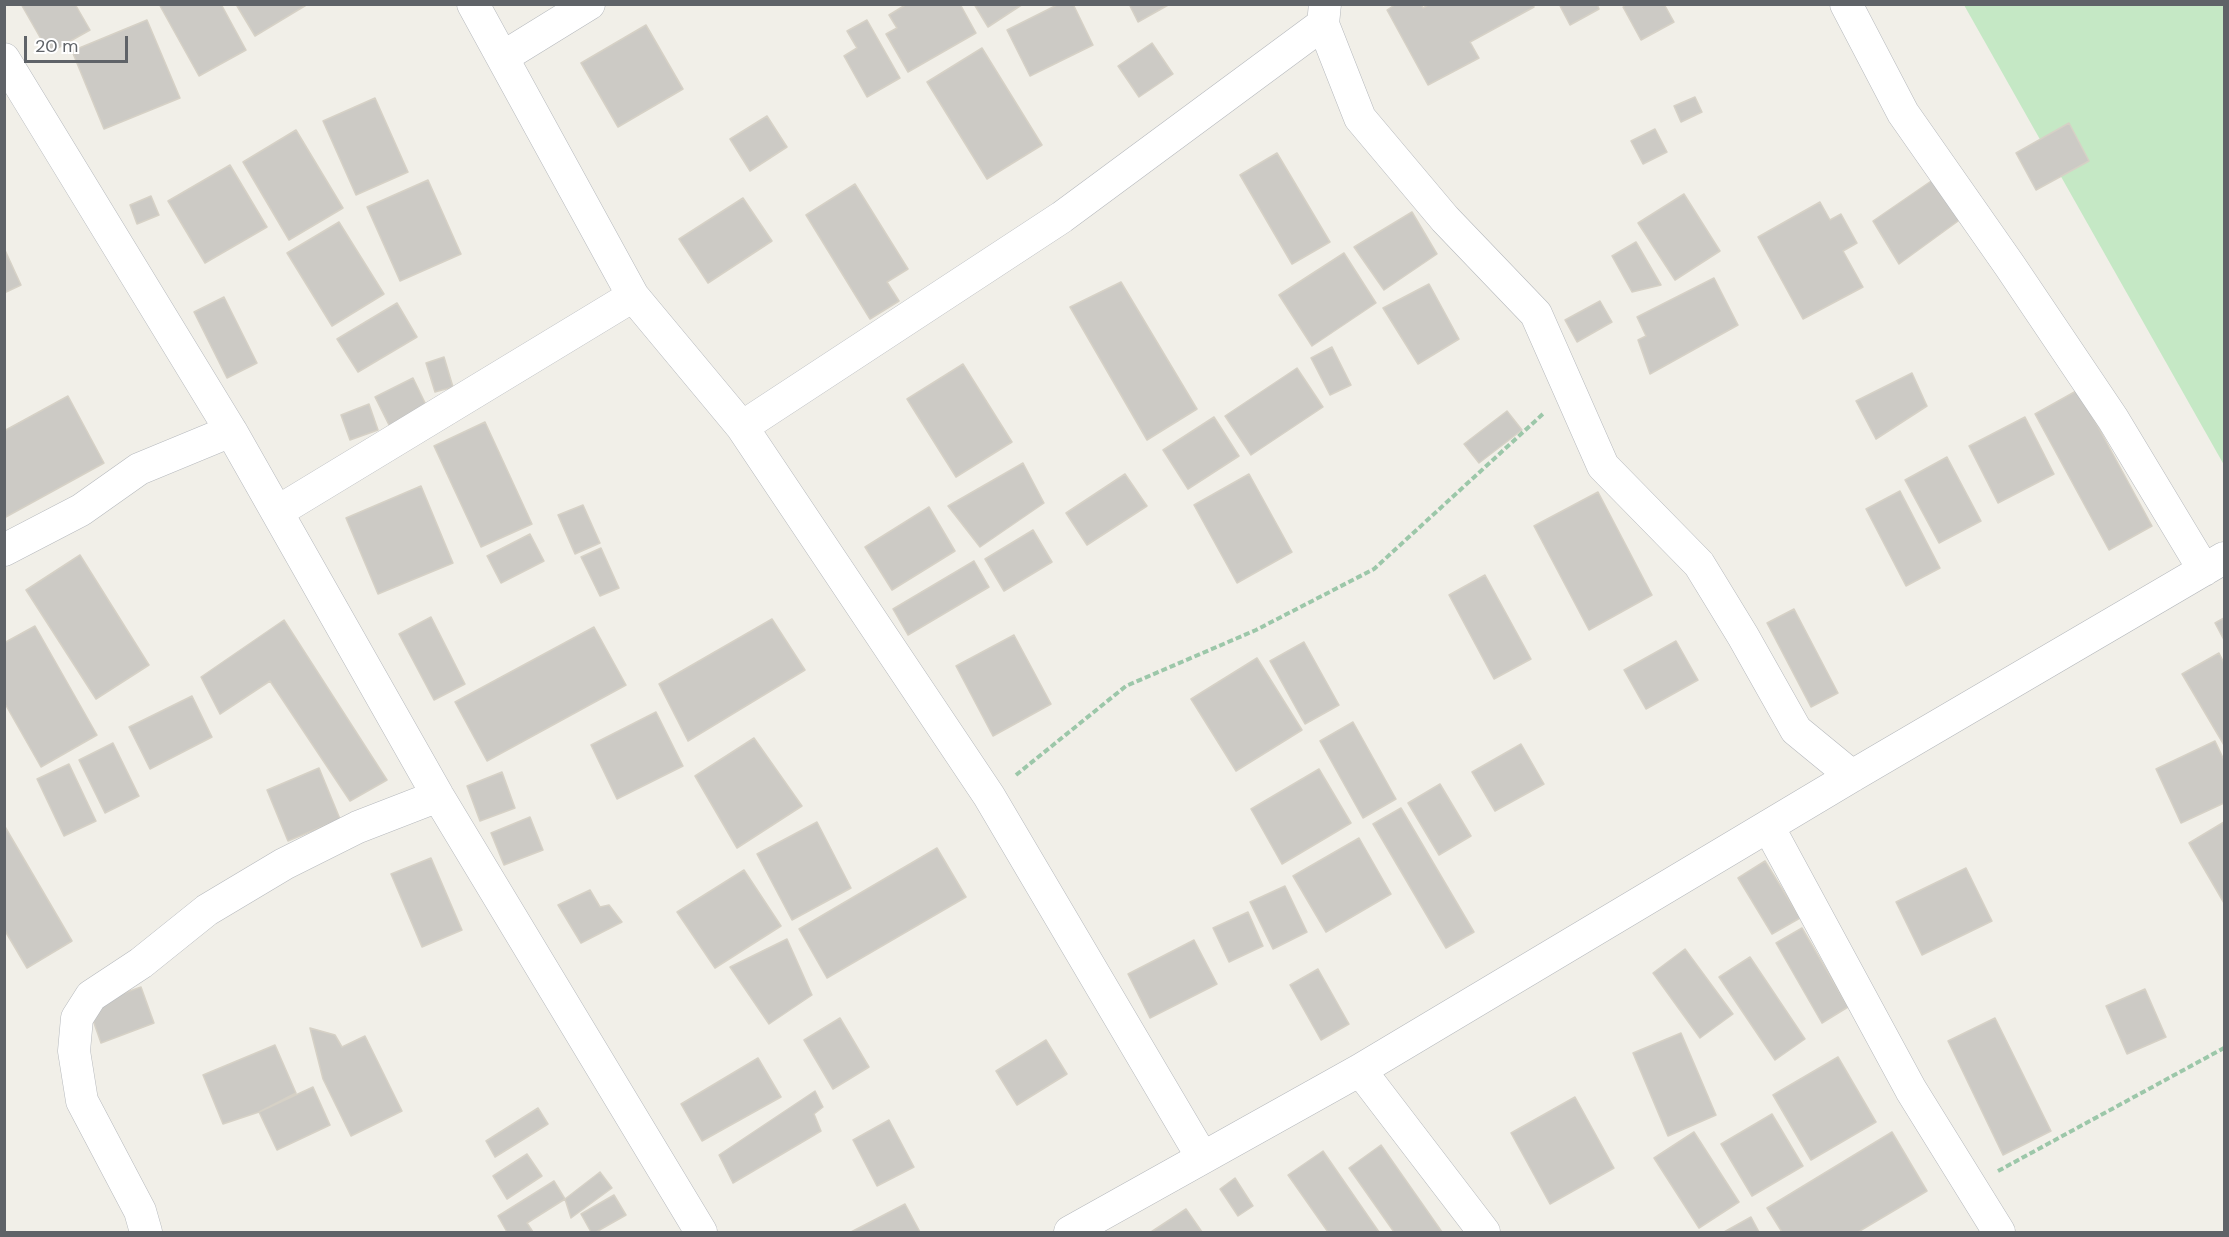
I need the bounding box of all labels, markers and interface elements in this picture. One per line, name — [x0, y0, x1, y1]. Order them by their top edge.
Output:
scale bar — [27, 24, 130, 62]
text: 20 m — [35, 34, 78, 58]

